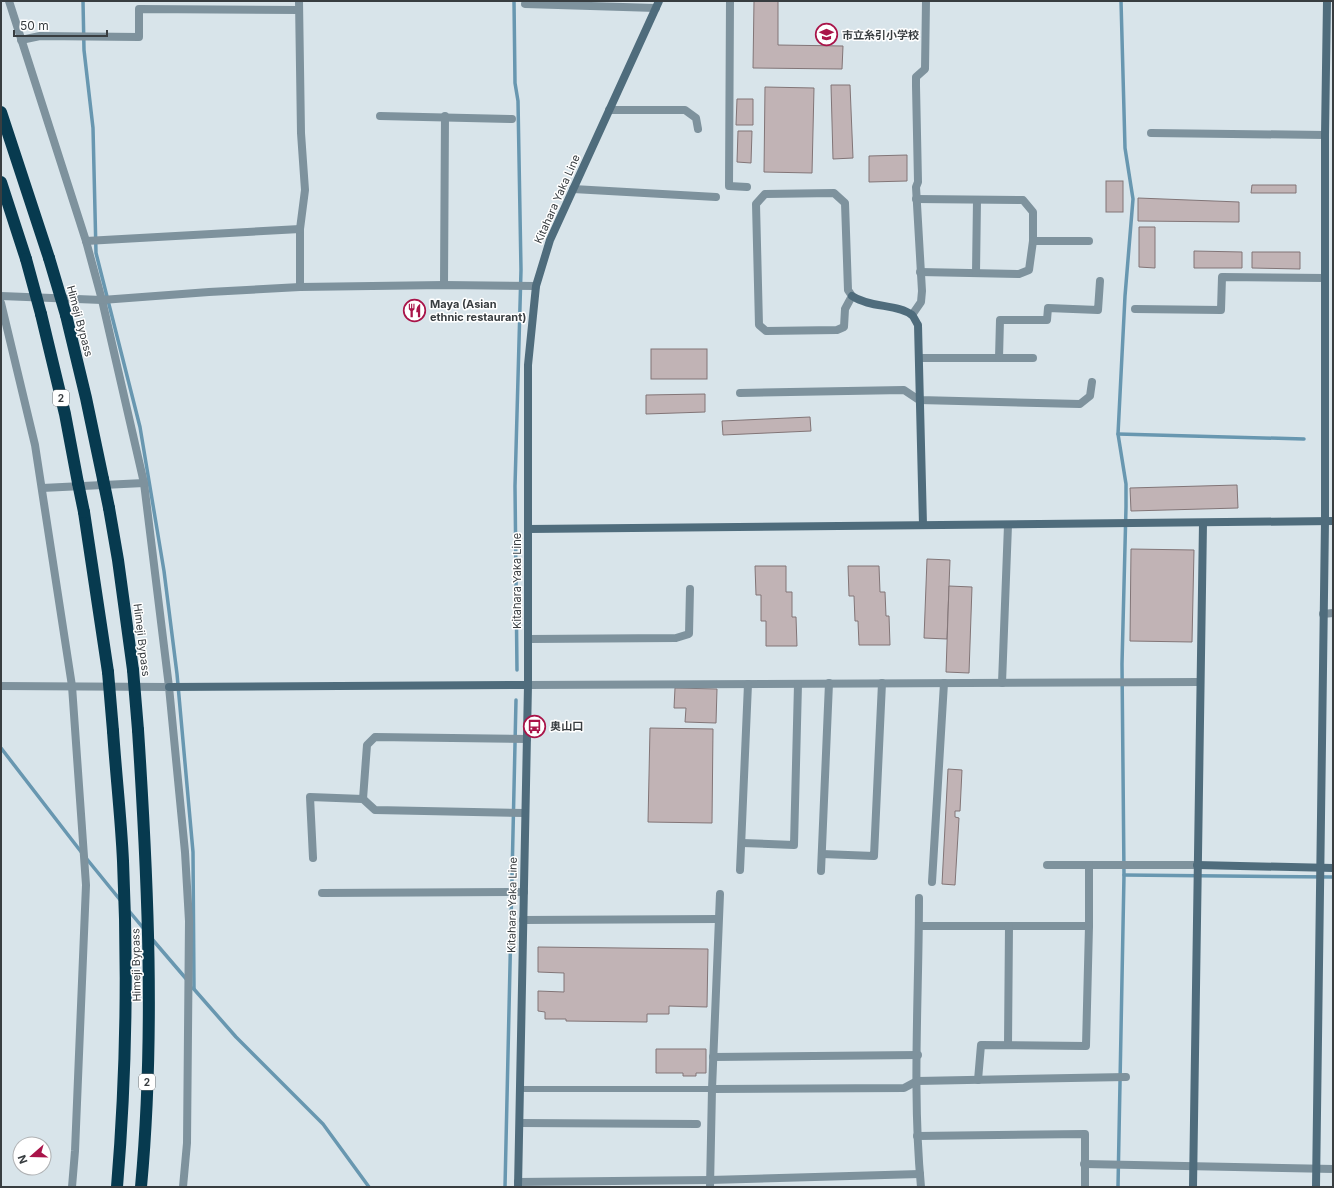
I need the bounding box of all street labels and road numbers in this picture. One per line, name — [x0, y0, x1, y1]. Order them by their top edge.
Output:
street label: Kitahara Yaka Line — [531, 152, 583, 246]
street label: Himeji Bypass — [64, 284, 96, 358]
road number: 2 — [53, 390, 69, 406]
street label: Kitahara Yaka Line — [510, 533, 524, 629]
street label: Himeji Bypass — [131, 603, 153, 677]
street label: Kitahara Yaka Line — [504, 857, 520, 953]
street label: Himeji Bypass — [128, 928, 144, 1002]
road number: 2 — [139, 1074, 155, 1090]

